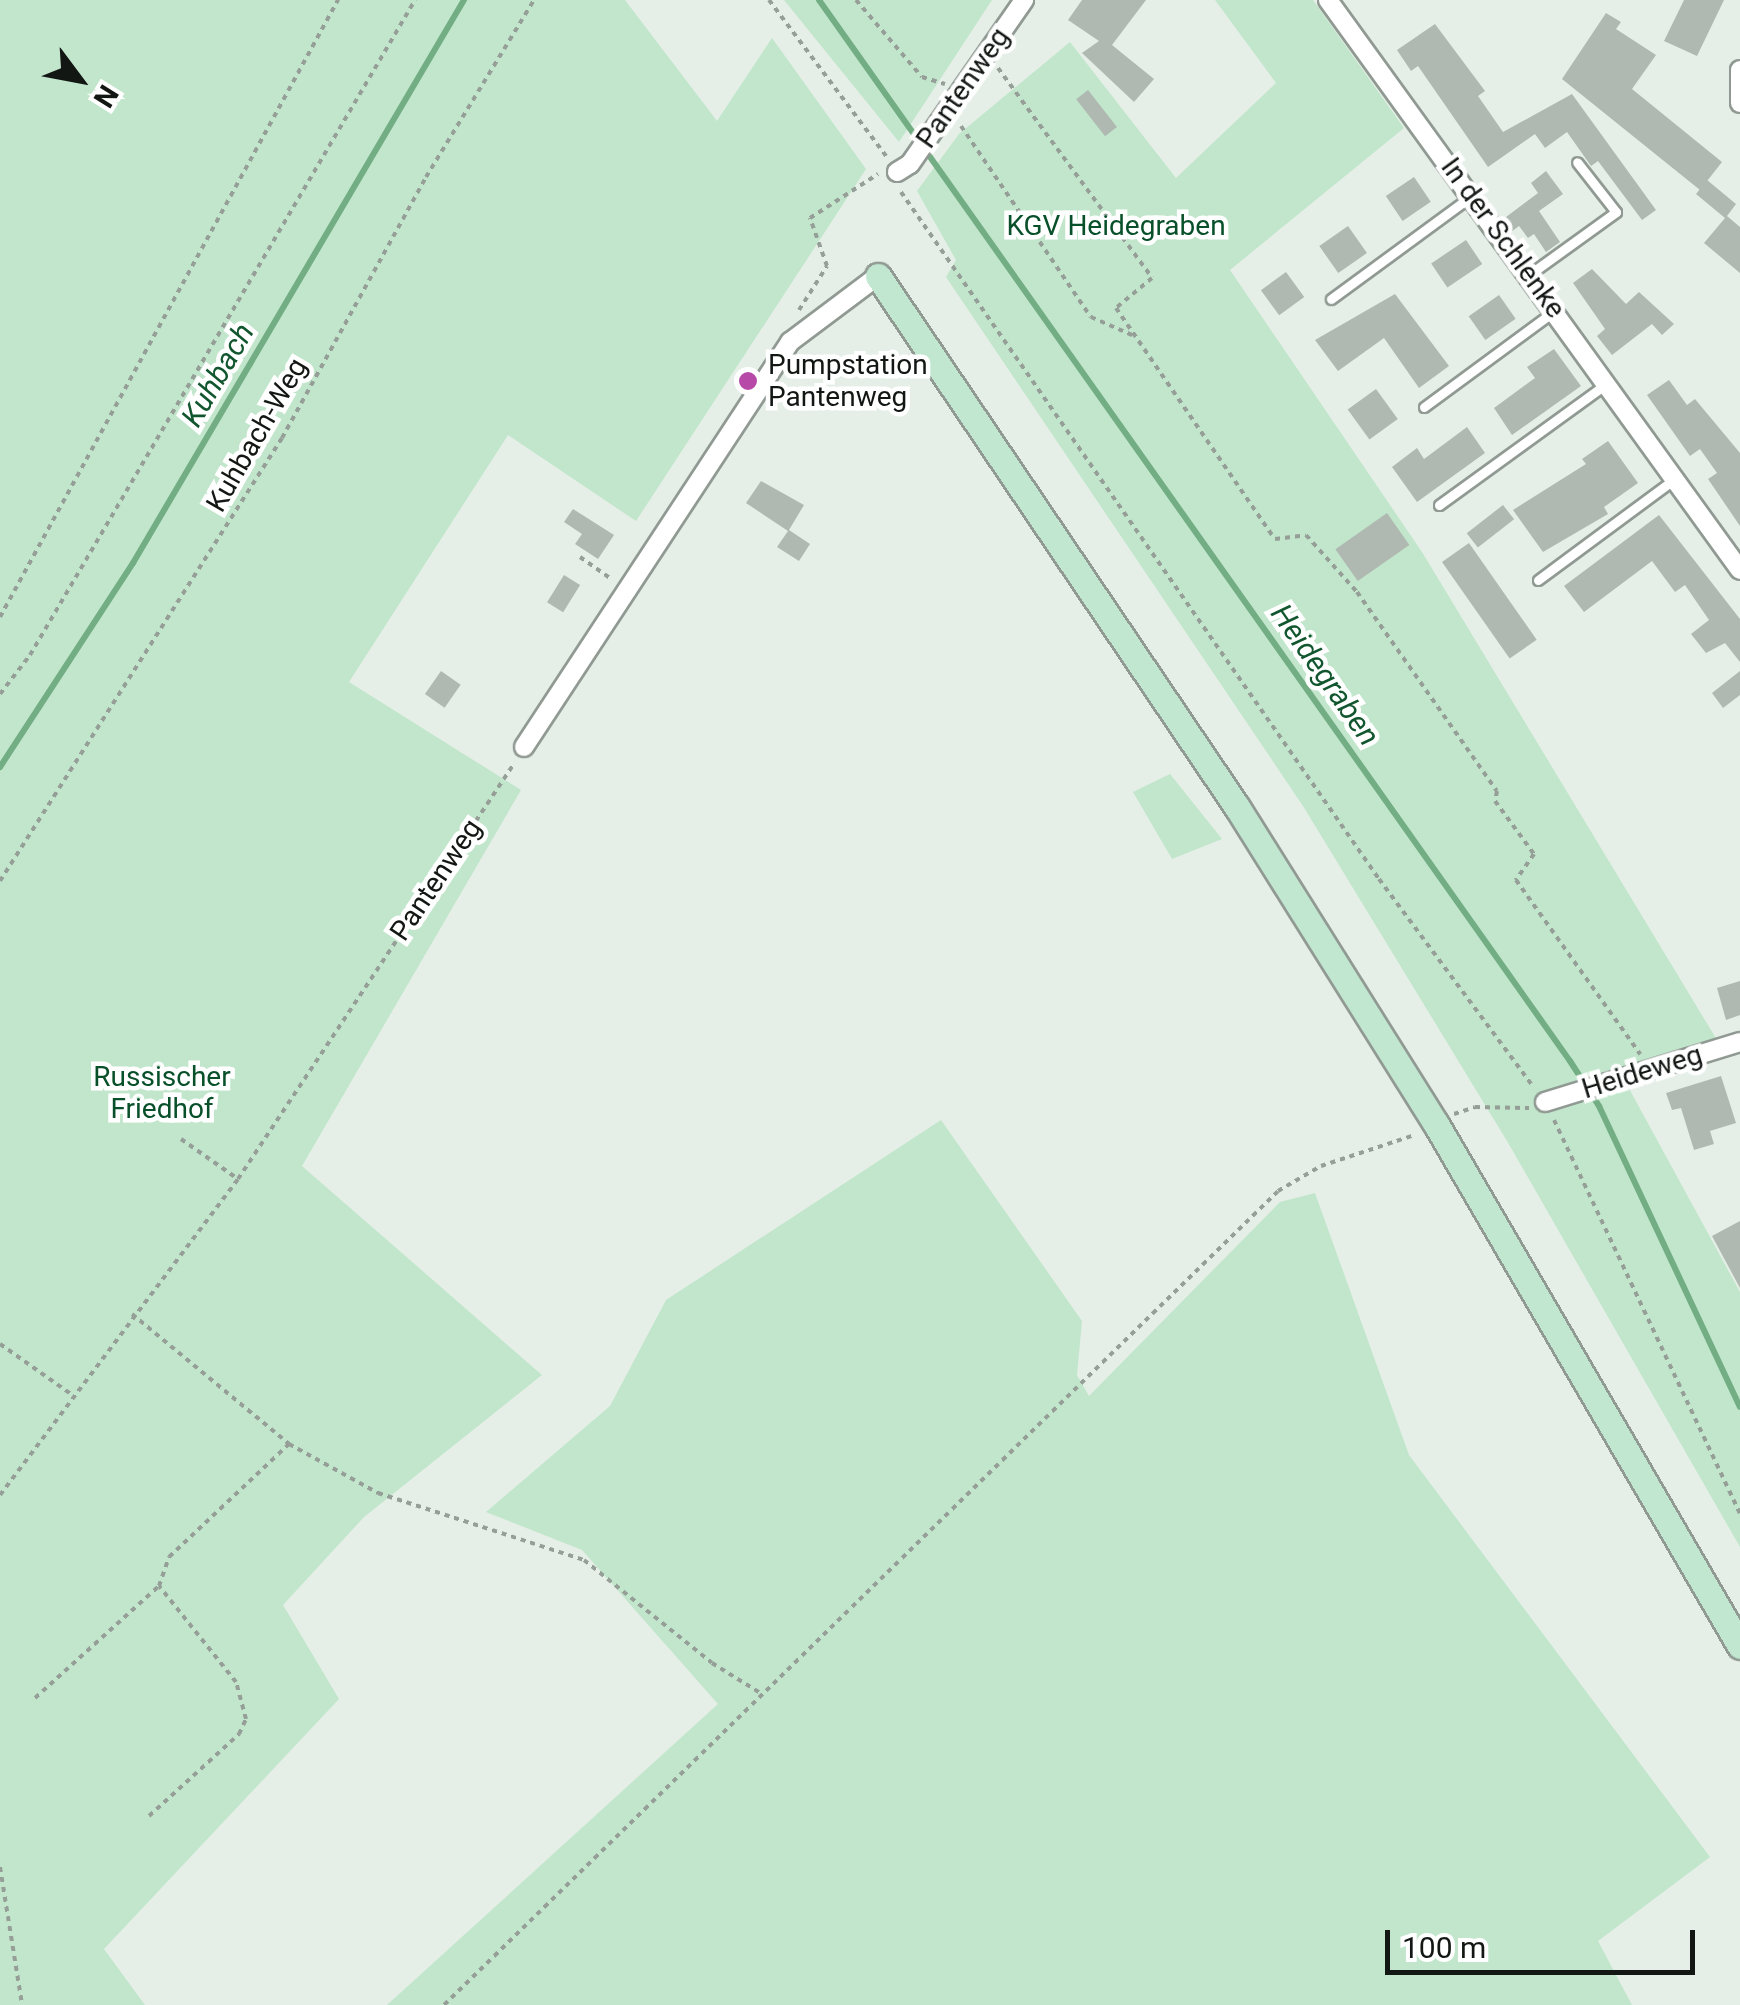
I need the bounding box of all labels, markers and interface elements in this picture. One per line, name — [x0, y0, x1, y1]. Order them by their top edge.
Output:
street label: Pantenweg — [909, 21, 1017, 155]
north arrow — [30, 30, 130, 130]
text: N — [87, 79, 125, 113]
street label: In der Schlenke — [1434, 151, 1572, 325]
park label: KGV Heidegraben — [1006, 209, 1226, 243]
water label: Kuhbach — [174, 317, 262, 433]
place label: Pumpstation Pantenweg — [768, 348, 928, 414]
street label: Kuhbach-Weg — [199, 352, 315, 518]
marker: Pumpstation Pantenweg — [737, 370, 759, 392]
water label: Heidegraben — [1263, 597, 1387, 753]
street label: Pantenweg — [383, 813, 489, 947]
street label: Heideweg — [1578, 1038, 1706, 1106]
park label: Russischer Friedhof — [93, 1060, 231, 1126]
scale bar — [1390, 1910, 1700, 1972]
text: 100 m — [1402, 1930, 1486, 1965]

